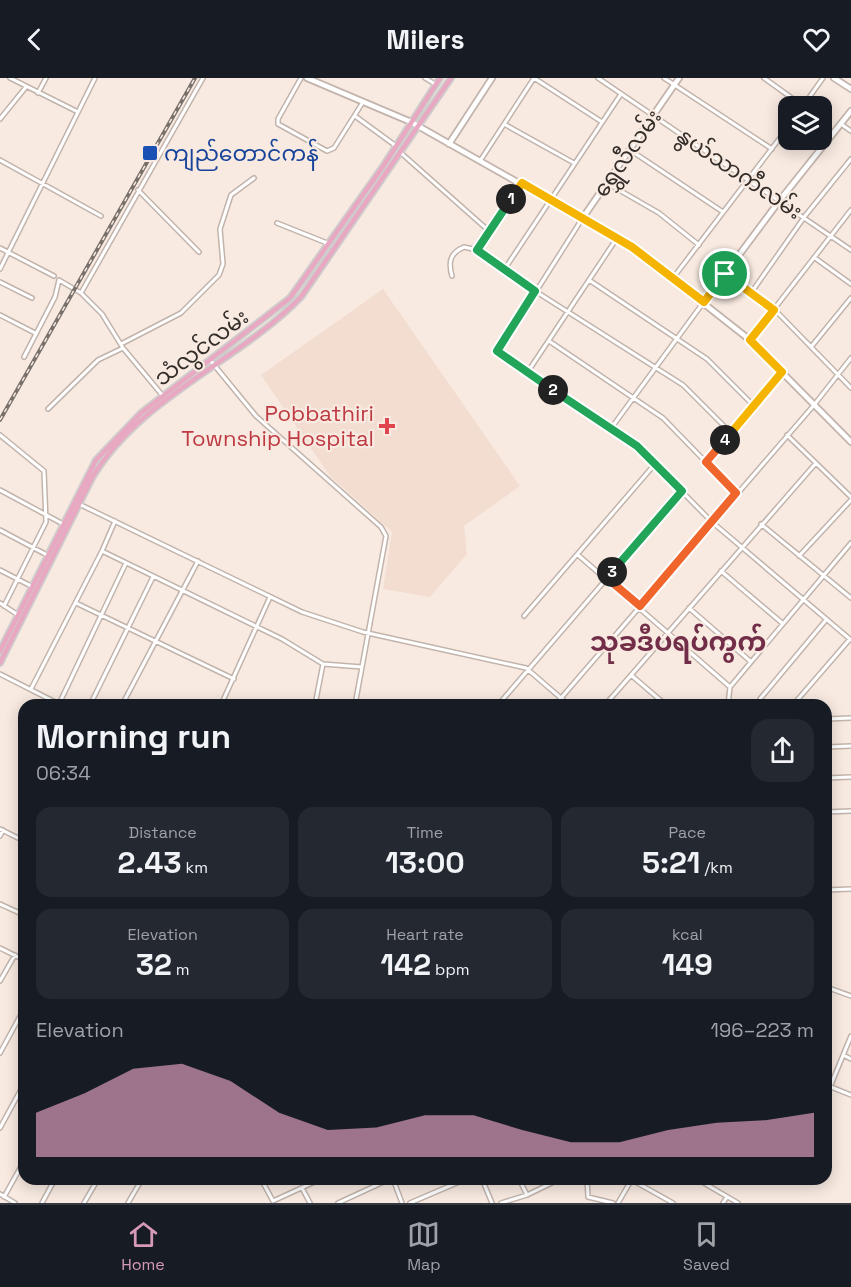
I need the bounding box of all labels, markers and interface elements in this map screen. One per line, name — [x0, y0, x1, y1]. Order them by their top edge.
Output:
text: Milers — [386, 22, 465, 57]
icon: back — [18, 23, 51, 56]
icon: heart — [800, 23, 833, 56]
map controls — [778, 96, 832, 150]
button: layers — [778, 96, 832, 150]
street label: ရွှေလီလမ်း — [586, 103, 671, 205]
street label: နွယ်သာကီလမ်း — [670, 120, 809, 228]
place label: ကျည်တောင်ကန် — [164, 138, 319, 172]
marker: ကျည်တောင်ကန် — [141, 144, 159, 162]
pin: 1 — [496, 184, 526, 214]
text: 1 — [507, 188, 515, 209]
pin — [699, 248, 750, 299]
icon: arrive — [708, 257, 741, 290]
street label: သံလွင်လမ်း — [148, 302, 256, 394]
pin: 2 — [538, 375, 568, 405]
text: 2 — [548, 379, 558, 400]
place label: Pobbathiri Township Hospital — [181, 399, 374, 452]
marker: Pobbathiri Township Hospital — [378, 417, 396, 435]
pin: 4 — [710, 425, 740, 455]
text: 4 — [720, 429, 730, 450]
pin: 3 — [597, 557, 627, 587]
text: 3 — [607, 561, 617, 582]
district label: သုခဒီပရပ်ကွက် — [590, 623, 766, 664]
text: Morning run — [36, 716, 231, 758]
button: share — [751, 719, 814, 782]
text: 06:34 — [36, 760, 91, 786]
text: Distance — [129, 822, 197, 843]
text: Time — [407, 822, 443, 843]
text: Pace — [669, 822, 706, 843]
text: 2.43 — [117, 843, 181, 882]
text: 13:00 — [385, 843, 465, 882]
text: 5:21 — [642, 843, 700, 882]
text: km — [181, 857, 208, 878]
text: /km — [700, 857, 733, 878]
text: Elevation — [128, 924, 198, 945]
text: Heart rate — [386, 924, 464, 945]
text: kcal — [672, 924, 703, 945]
text: 32 — [136, 945, 172, 984]
text: 142 — [381, 945, 431, 984]
text: 149 — [662, 945, 713, 984]
text: m — [172, 959, 190, 980]
text: bpm — [431, 959, 469, 980]
text: Elevation — [36, 1017, 124, 1043]
text: 196–223 m — [711, 1017, 814, 1043]
tab: Home — [121, 1218, 165, 1275]
tab: Map — [407, 1218, 441, 1275]
tab: Saved — [683, 1218, 730, 1275]

